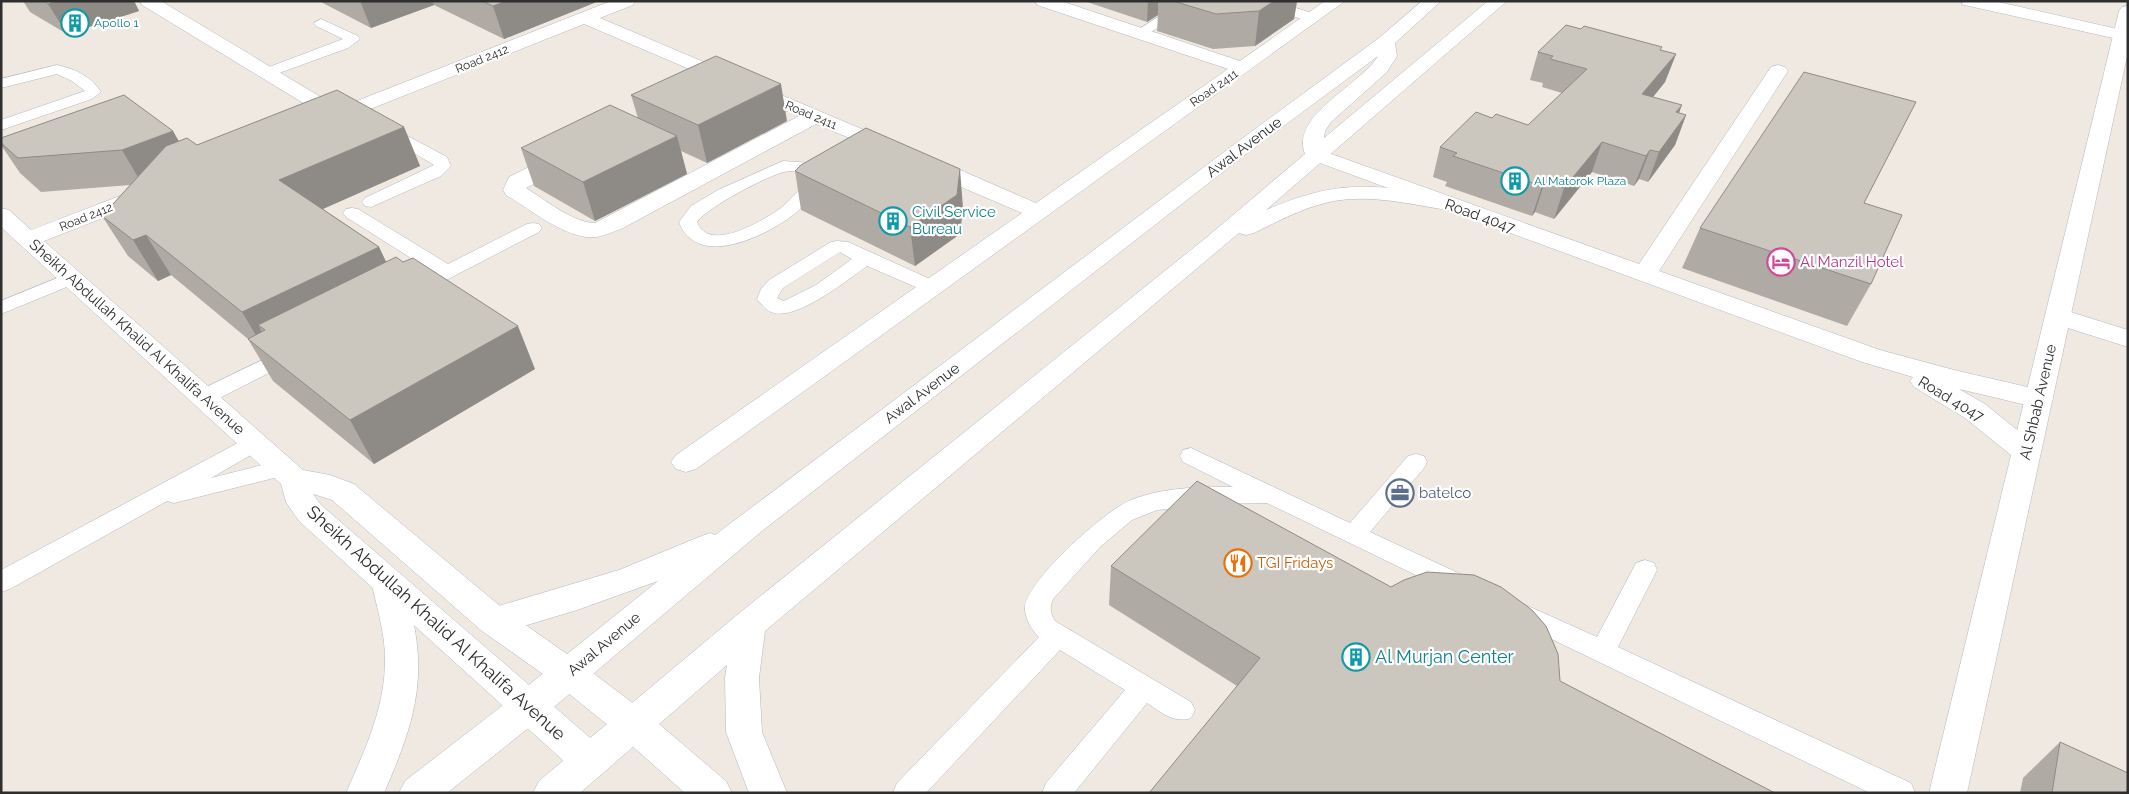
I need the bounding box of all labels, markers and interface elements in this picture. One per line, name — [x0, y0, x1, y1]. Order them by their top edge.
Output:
building icon: Apollo 1 — [60, 8, 90, 38]
place label: Apollo 1 — [94, 16, 139, 30]
street label: Road 2412 — [453, 42, 511, 76]
street label: Road 2411 — [1187, 67, 1241, 109]
street label: Road 2411 — [783, 98, 839, 132]
street label: Awal Avenue — [1203, 113, 1285, 181]
building icon: Al Matorok Plaza — [1500, 166, 1530, 196]
place label: Al Matorok Plaza — [1534, 174, 1626, 188]
street label: Road 4047 — [1442, 195, 1518, 237]
street label: Road 2412 — [57, 200, 115, 234]
place label: Civil Service Bureau — [912, 203, 996, 238]
building icon: Civil Service Bureau — [878, 206, 908, 236]
street label: Sheikh Abdullah Khalid Al Khalifa Avenue — [26, 235, 249, 439]
hotel icon: Al Manzil Hotel — [1766, 247, 1796, 277]
place label: Al Manzil Hotel — [1800, 253, 1904, 271]
street label: Al Shbab Avenue — [2016, 342, 2060, 462]
street label: Awal Avenue — [881, 359, 963, 427]
street label: Road 4047 — [1915, 372, 1987, 426]
office icon: batelco — [1385, 478, 1415, 508]
place label: batelco — [1419, 484, 1471, 502]
street label: Sheikh Abdullah Khalid Al Khalifa Avenue — [303, 501, 570, 745]
restaurant icon: TGI Fridays — [1223, 548, 1253, 578]
place label: TGI Fridays — [1257, 554, 1333, 572]
street label: Awal Avenue — [564, 608, 644, 680]
building icon: Al Murjan Center — [1341, 642, 1371, 672]
place label: Al Murjan Center — [1375, 646, 1515, 667]

